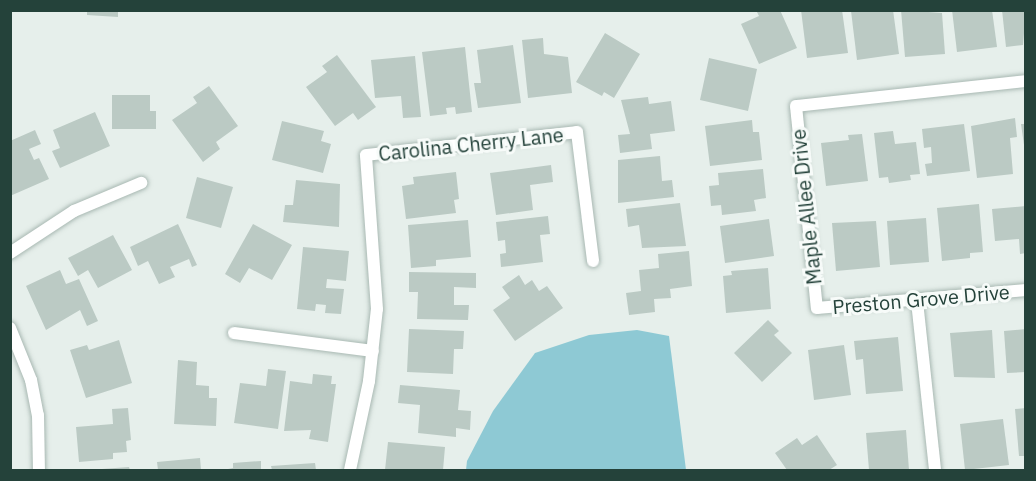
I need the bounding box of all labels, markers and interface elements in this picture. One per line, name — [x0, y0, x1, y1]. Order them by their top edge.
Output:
street label: Carolina Cherry Lane — [377, 122, 565, 166]
street label: Maple Allee Drive — [786, 128, 826, 286]
street label: Preston Grove Drive — [831, 279, 1011, 319]

